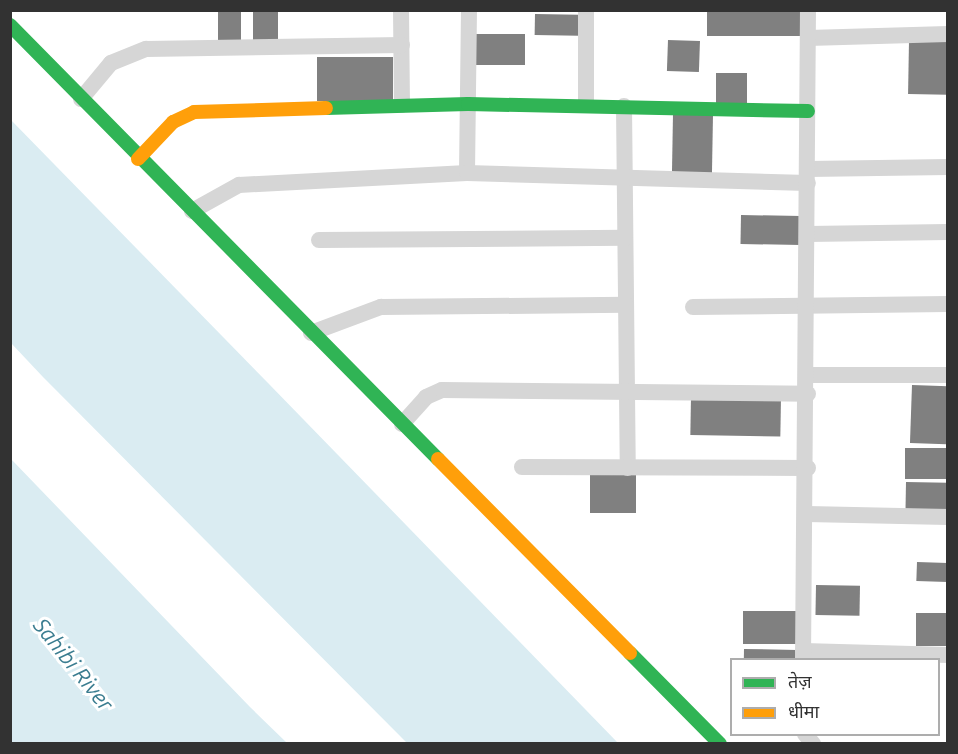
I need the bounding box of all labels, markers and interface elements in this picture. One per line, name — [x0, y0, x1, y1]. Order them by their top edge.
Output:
water label: Sahibi River — [28, 612, 120, 716]
legend — [730, 658, 940, 736]
text: तेज़ — [788, 671, 812, 691]
text: धीमा — [788, 701, 819, 721]

